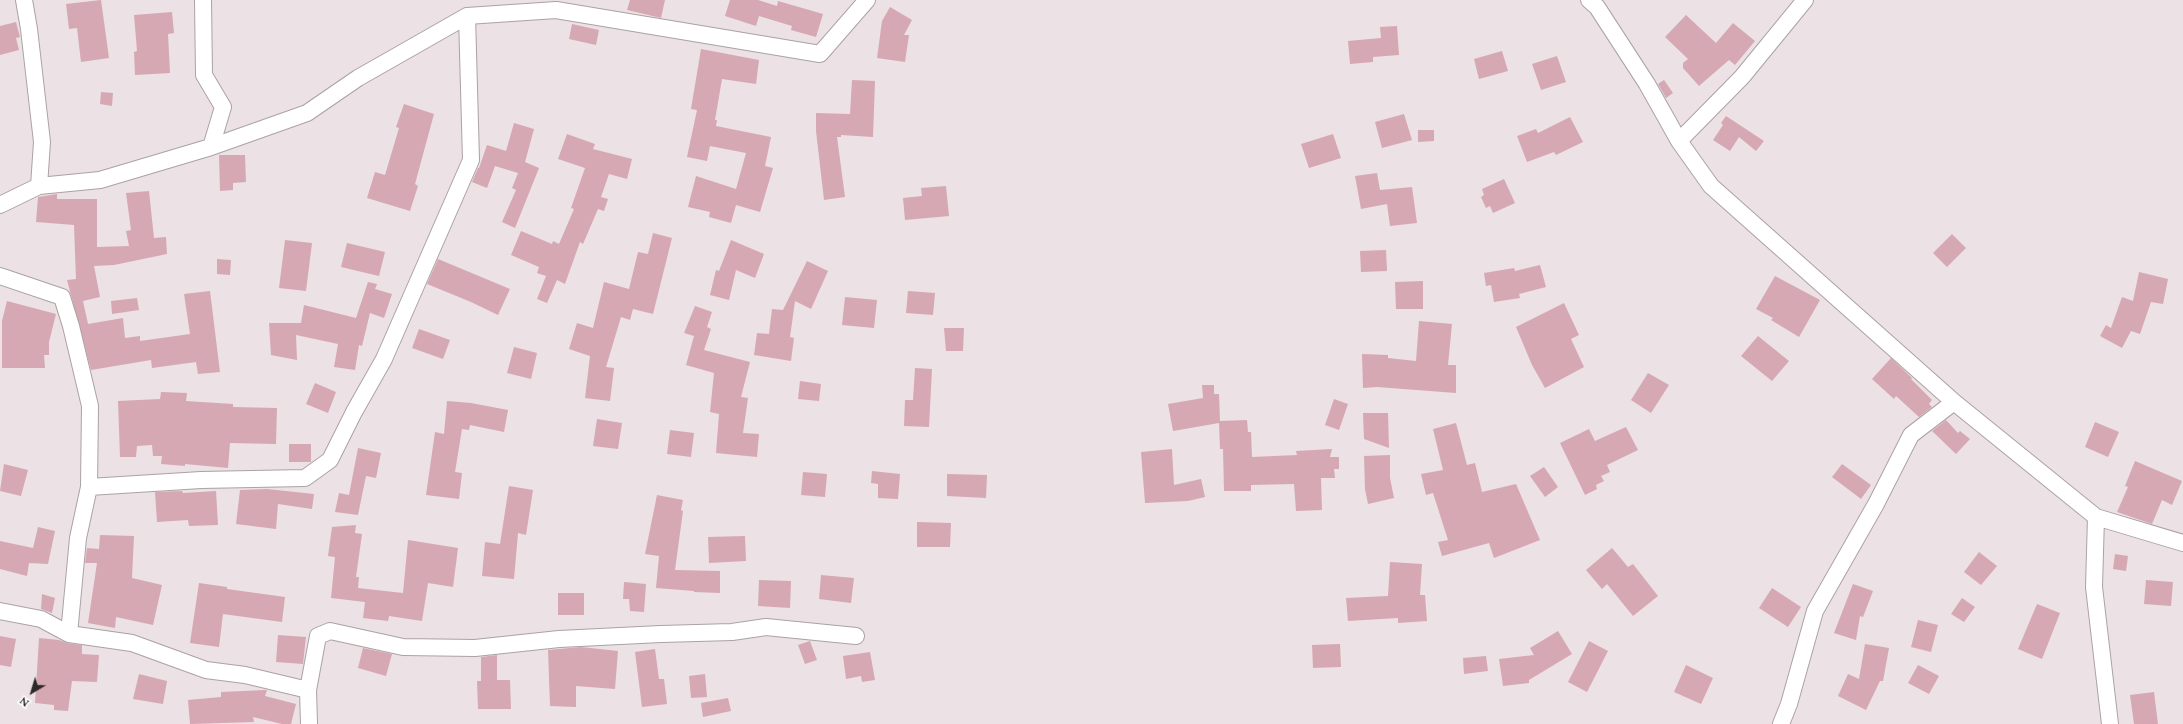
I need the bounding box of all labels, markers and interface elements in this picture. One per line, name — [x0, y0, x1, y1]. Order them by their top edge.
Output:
north arrow — [12, 672, 52, 712]
text: N — [16, 692, 33, 711]

